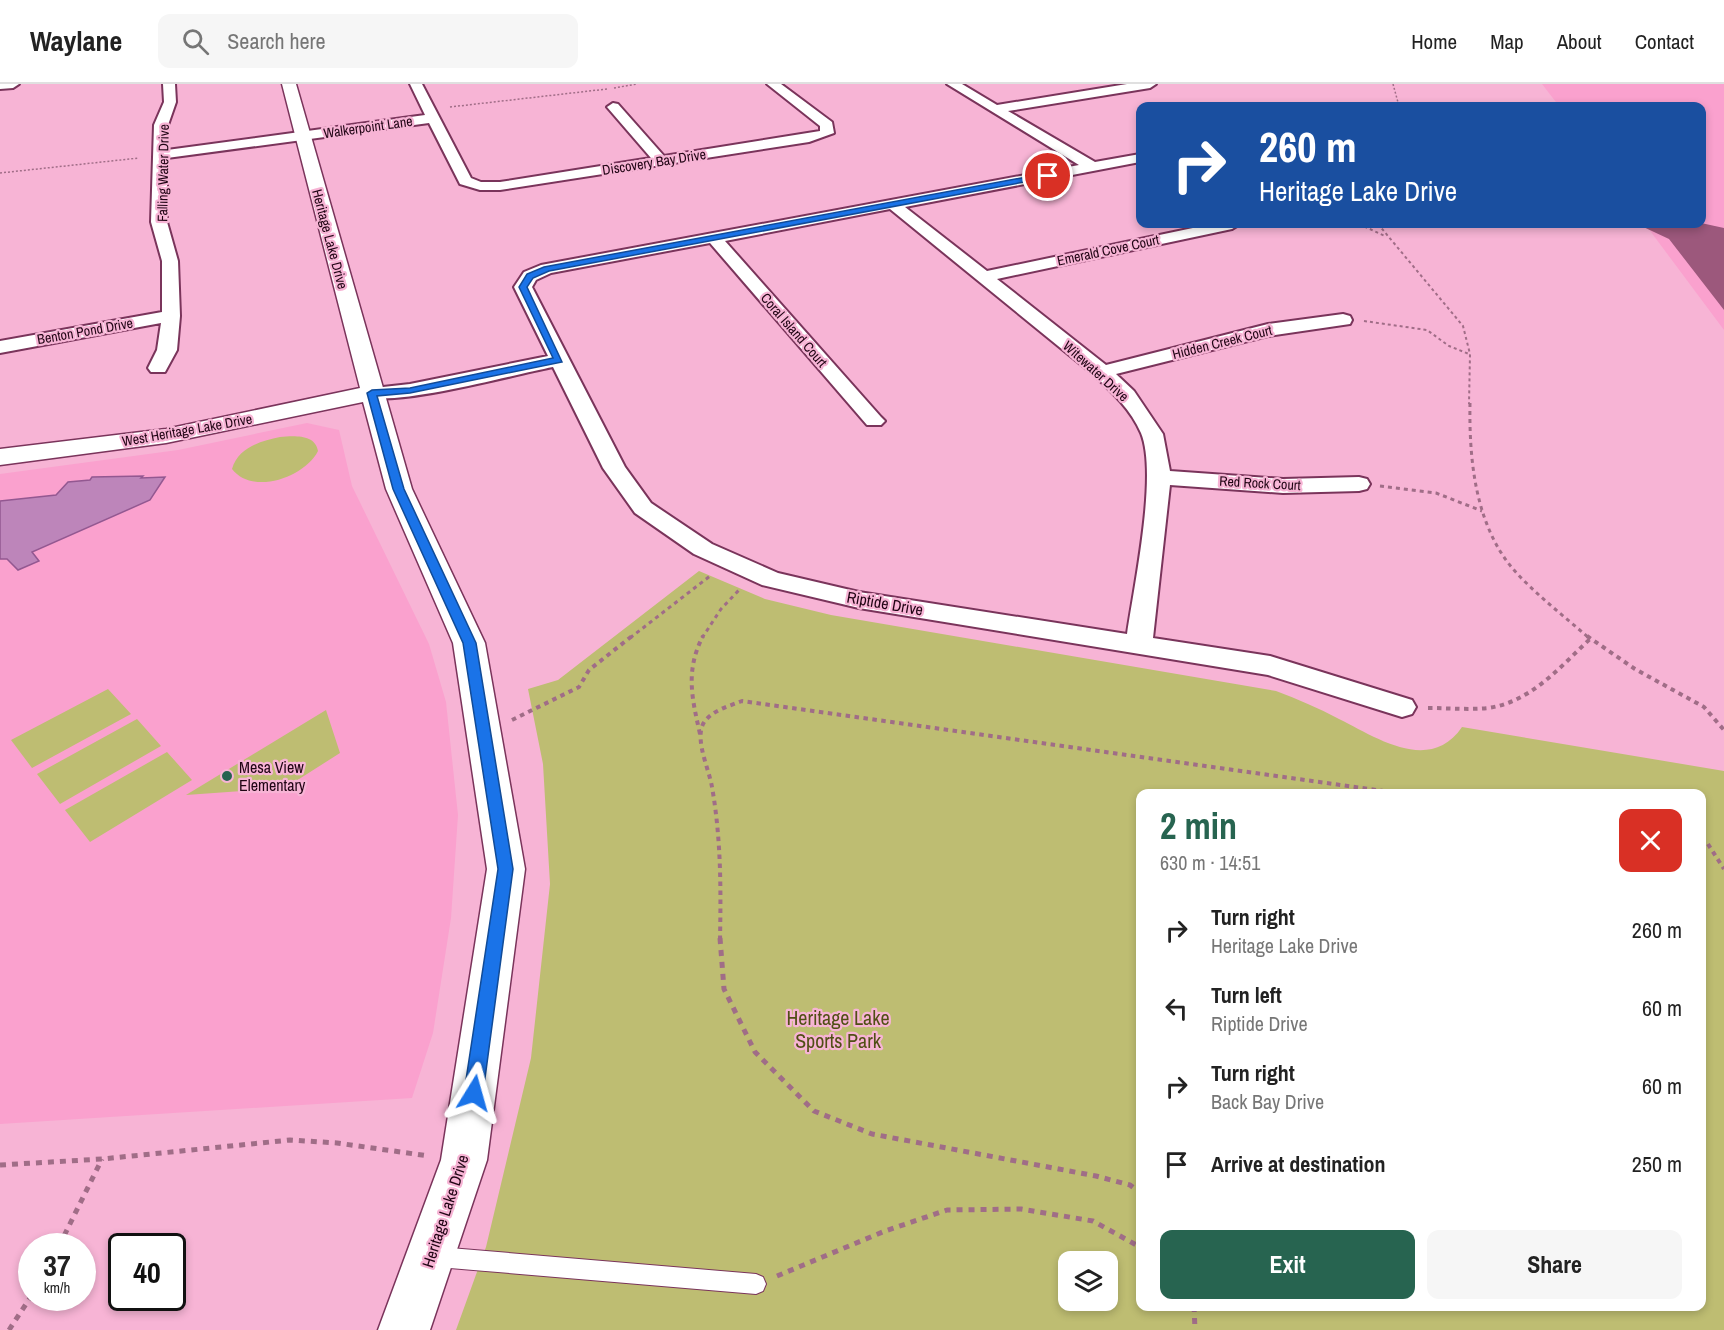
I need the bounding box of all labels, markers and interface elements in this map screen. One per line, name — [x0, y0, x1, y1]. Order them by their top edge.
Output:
search box — [158, 14, 578, 68]
text: Waylane — [30, 22, 122, 60]
icon: search — [179, 25, 212, 58]
text: Search here — [227, 26, 326, 56]
text: Home — [1411, 27, 1457, 56]
text: Map — [1490, 27, 1524, 56]
text: About — [1557, 27, 1602, 56]
text: Contact — [1635, 27, 1694, 56]
street label: Walkerpoint Lane — [322, 112, 414, 142]
text: 260 m — [1259, 119, 1357, 175]
street label: Falling Water Drive — [153, 124, 173, 222]
icon: right — [1160, 126, 1238, 204]
street label: Discovery Bay Drive — [601, 145, 707, 179]
pin — [1022, 150, 1073, 201]
icon: arrive — [1031, 159, 1064, 192]
text: Heritage Lake Drive — [1259, 173, 1457, 209]
street label: Heritage Lake Drive — [308, 187, 352, 291]
street label: Emerald Cove Court — [1055, 230, 1161, 270]
street label: Coral Island Court — [757, 289, 831, 371]
street label: Benton Pond Drive — [36, 314, 134, 348]
street label: Hidden Creek Court — [1170, 321, 1274, 363]
street label: Witewater Drive — [1059, 337, 1133, 405]
street label: West Heritage Lake Drive — [120, 410, 254, 450]
street label: Red Rock Court — [1219, 472, 1301, 494]
street label: Riptide Drive — [845, 585, 925, 621]
place label: Mesa View Elementary — [239, 756, 306, 796]
marker: Mesa View Elementary — [220, 769, 234, 783]
text: 2 min — [1160, 802, 1237, 850]
button: close — [1619, 809, 1682, 872]
text: 630 m · 14:51 — [1160, 849, 1260, 876]
text: Turn right — [1211, 902, 1295, 932]
icon: right — [1160, 914, 1193, 947]
text: 260 m — [1632, 915, 1682, 945]
text: Heritage Lake Drive — [1211, 932, 1358, 959]
text: Turn left — [1211, 980, 1282, 1010]
icon: left — [1160, 992, 1193, 1025]
text: 60 m — [1642, 993, 1682, 1023]
park label: Heritage Lake Sports Park — [786, 1004, 890, 1054]
text: Riptide Drive — [1211, 1010, 1308, 1037]
text: Turn right — [1211, 1058, 1295, 1088]
position arrow — [442, 1061, 506, 1125]
icon: right — [1160, 1070, 1193, 1103]
text: 60 m — [1642, 1071, 1682, 1101]
text: Back Bay Drive — [1211, 1088, 1324, 1115]
icon: arrive — [1160, 1148, 1193, 1181]
text: Arrive at destination — [1211, 1149, 1385, 1179]
text: 250 m — [1632, 1149, 1682, 1179]
street label: Heritage Lake Drive — [416, 1152, 474, 1270]
button: Exit — [1160, 1230, 1415, 1299]
button: Share — [1427, 1230, 1682, 1299]
speed limit sign: 40 — [108, 1233, 186, 1311]
text: 37 — [43, 1245, 71, 1285]
map controls — [1058, 1251, 1118, 1311]
button: layers — [1058, 1251, 1118, 1311]
text: km/h — [44, 1277, 70, 1298]

